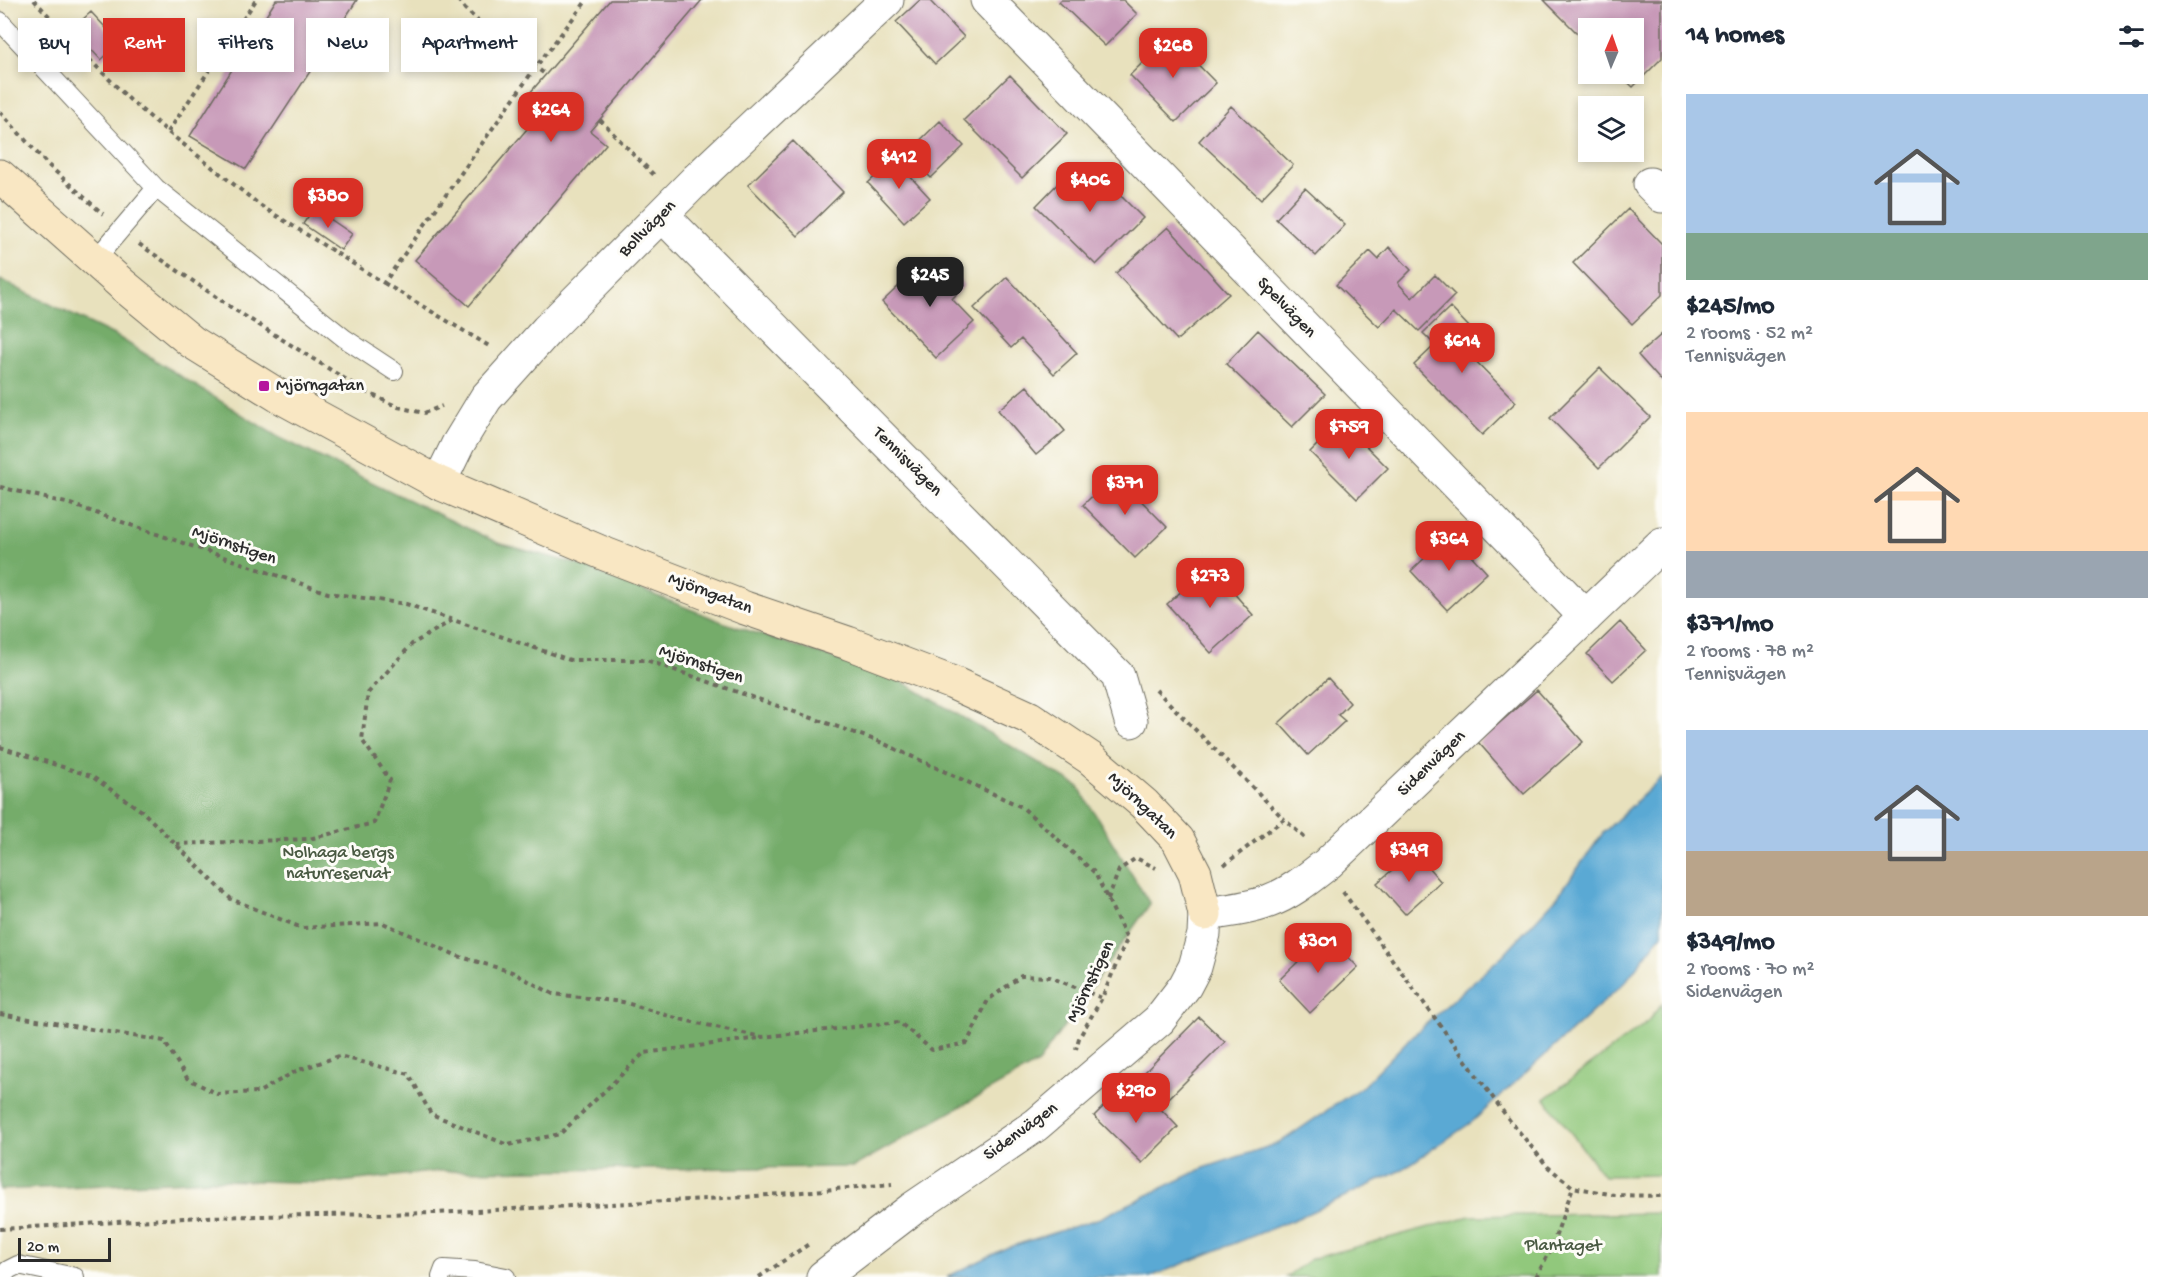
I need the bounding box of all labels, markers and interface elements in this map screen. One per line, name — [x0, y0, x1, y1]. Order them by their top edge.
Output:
chip: Buy — [18, 18, 91, 72]
chip: Rent — [103, 18, 185, 72]
chip: Filters — [197, 18, 294, 72]
chip: New — [306, 18, 389, 72]
chip: Apartment — [401, 18, 537, 72]
north arrow — [1578, 18, 1644, 84]
map controls — [1578, 18, 1644, 162]
icon: filters — [2115, 20, 2148, 53]
text: 14 homes — [1686, 21, 1784, 52]
pin: $268 — [1137, 28, 1209, 79]
text: $268 — [1153, 36, 1193, 59]
pin: $264 — [515, 92, 587, 143]
button: layers — [1578, 96, 1644, 162]
text: $264 — [532, 100, 570, 123]
icon: home — [1863, 133, 1971, 241]
pin: $412 — [863, 139, 935, 190]
text: $412 — [881, 147, 917, 170]
pin: $406 — [1054, 162, 1126, 213]
text: $406 — [1070, 170, 1110, 193]
pin: $380 — [292, 178, 364, 229]
text: $380 — [307, 186, 349, 209]
street label: Bollvägen — [614, 196, 681, 263]
pin: $245 — [894, 257, 966, 308]
text: $245 — [911, 265, 949, 288]
street label: Spelvägen — [1252, 273, 1320, 343]
text: $245/mo — [1686, 292, 1775, 323]
pin: $614 — [1426, 323, 1498, 374]
text: 2 rooms · 52 m² — [1686, 323, 1813, 346]
text: $614 — [1444, 331, 1480, 354]
text: Tennisvägen — [1686, 346, 1786, 369]
place label: Mjörngatan — [276, 376, 365, 397]
marker: Mjörngatan — [257, 379, 271, 393]
pin: $759 — [1313, 409, 1385, 460]
text: $759 — [1329, 417, 1369, 440]
street label: Tennisvägen — [867, 422, 947, 502]
icon: home — [1863, 451, 1971, 559]
pin: $371 — [1089, 465, 1161, 516]
text: $371 — [1106, 473, 1144, 496]
pin: $364 — [1413, 521, 1485, 572]
street label: Mjörnstigen — [189, 522, 279, 570]
text: $364 — [1430, 529, 1468, 552]
pin: $273 — [1174, 558, 1246, 609]
text: $273 — [1190, 566, 1230, 589]
street label: Mjörngatan — [665, 568, 755, 620]
text: $371/mo — [1686, 610, 1773, 641]
street label: Mjörnstigen — [656, 641, 746, 689]
text: 2 rooms · 78 m² — [1686, 641, 1814, 664]
text: Tennisvägen — [1686, 664, 1786, 687]
street label: Sidenvägen — [1394, 726, 1471, 802]
street label: Mjörngatan — [1103, 768, 1181, 844]
icon: home — [1863, 769, 1971, 877]
pin: $349 — [1373, 832, 1445, 883]
text: $349 — [1390, 840, 1428, 863]
park label: Nolhaga bergs naturreservat — [282, 843, 395, 885]
pin: $301 — [1282, 923, 1354, 974]
text: $349/mo — [1686, 928, 1775, 959]
text: $301 — [1299, 931, 1337, 954]
street label: Mjörnstigen — [1062, 937, 1120, 1026]
text: 2 rooms · 70 m² — [1686, 959, 1814, 982]
text: Sidenvägen — [1686, 982, 1782, 1005]
pin: $290 — [1100, 1073, 1172, 1124]
text: $290 — [1116, 1081, 1156, 1104]
street label: Sidenvägen — [980, 1098, 1063, 1166]
scale bar — [18, 1235, 111, 1262]
park label: Plantaget — [1524, 1236, 1603, 1257]
text: 20 m — [27, 1239, 59, 1258]

